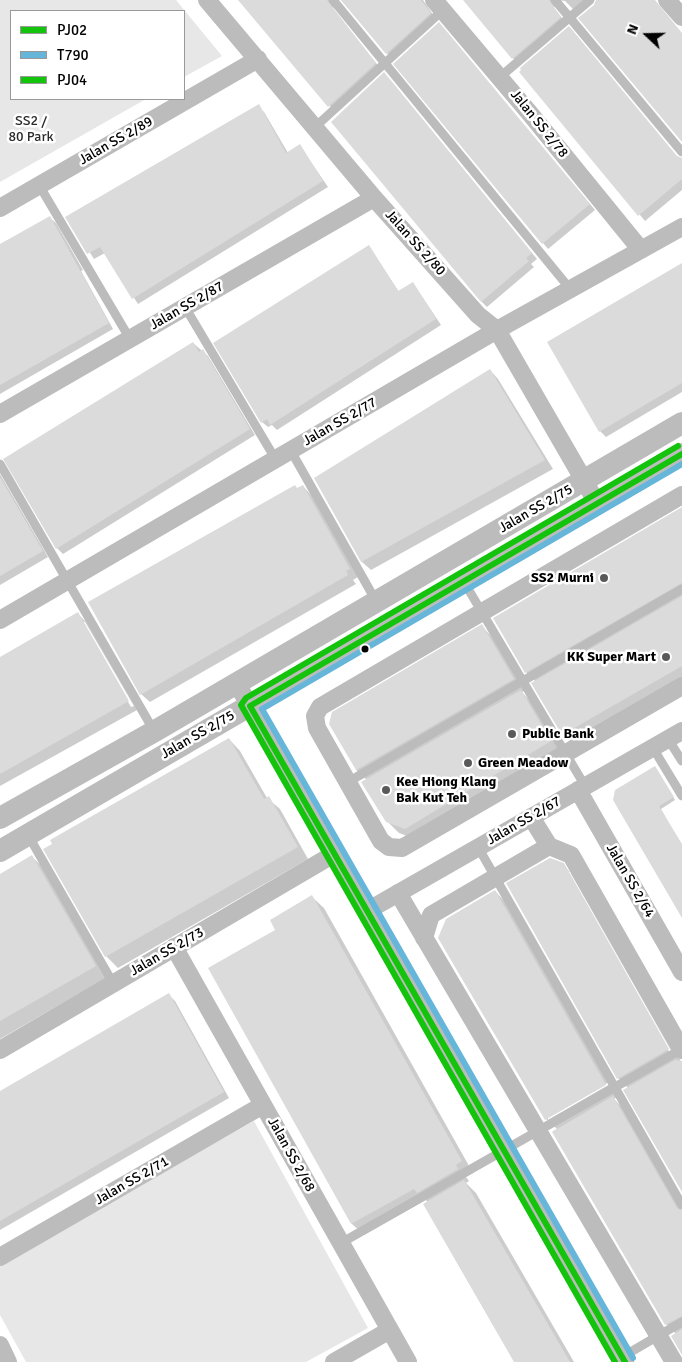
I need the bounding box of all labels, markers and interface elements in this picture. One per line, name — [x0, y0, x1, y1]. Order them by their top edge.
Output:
legend — [10, 10, 185, 100]
north arrow — [622, 10, 672, 60]
text: PJ02 — [57, 21, 87, 39]
text: N — [623, 22, 642, 37]
text: T790 — [57, 46, 89, 64]
text: PJ04 — [57, 71, 87, 89]
street label: Jalan SS 2/78 — [507, 87, 571, 161]
park label: SS2 / 80 Park — [8, 113, 54, 146]
street label: Jalan SS 2/89 — [76, 113, 156, 169]
street label: Jalan SS 2/80 — [381, 207, 449, 279]
street label: Jalan SS 2/87 — [147, 278, 227, 334]
street label: Jalan SS 2/77 — [300, 394, 380, 450]
street label: Jalan SS 2/75 — [496, 481, 576, 537]
place label: SS2 Murni — [531, 570, 594, 586]
marker: SS2 Murni — [598, 572, 610, 584]
unlabelled marker — [360, 644, 370, 654]
place label: KK Super Mart — [567, 649, 656, 665]
marker: KK Super Mart — [660, 651, 672, 663]
street label: Jalan SS 2/75 — [158, 707, 238, 763]
place label: Public Bank — [522, 726, 594, 742]
marker: Public Bank — [506, 728, 518, 740]
place label: Green Meadow — [478, 755, 568, 771]
marker: Green Meadow — [462, 757, 474, 769]
place label: Kee Hiong Klang Bak Kut Teh — [396, 774, 496, 806]
marker: Kee Hiong Klang Bak Kut Teh — [380, 784, 392, 796]
street label: Jalan SS 2/67 — [484, 793, 564, 849]
street label: Jalan SS 2/64 — [602, 841, 658, 921]
street label: Jalan SS 2/73 — [127, 924, 207, 980]
street label: Jalan SS 2/68 — [264, 1115, 318, 1195]
street label: Jalan SS 2/71 — [92, 1153, 172, 1209]

